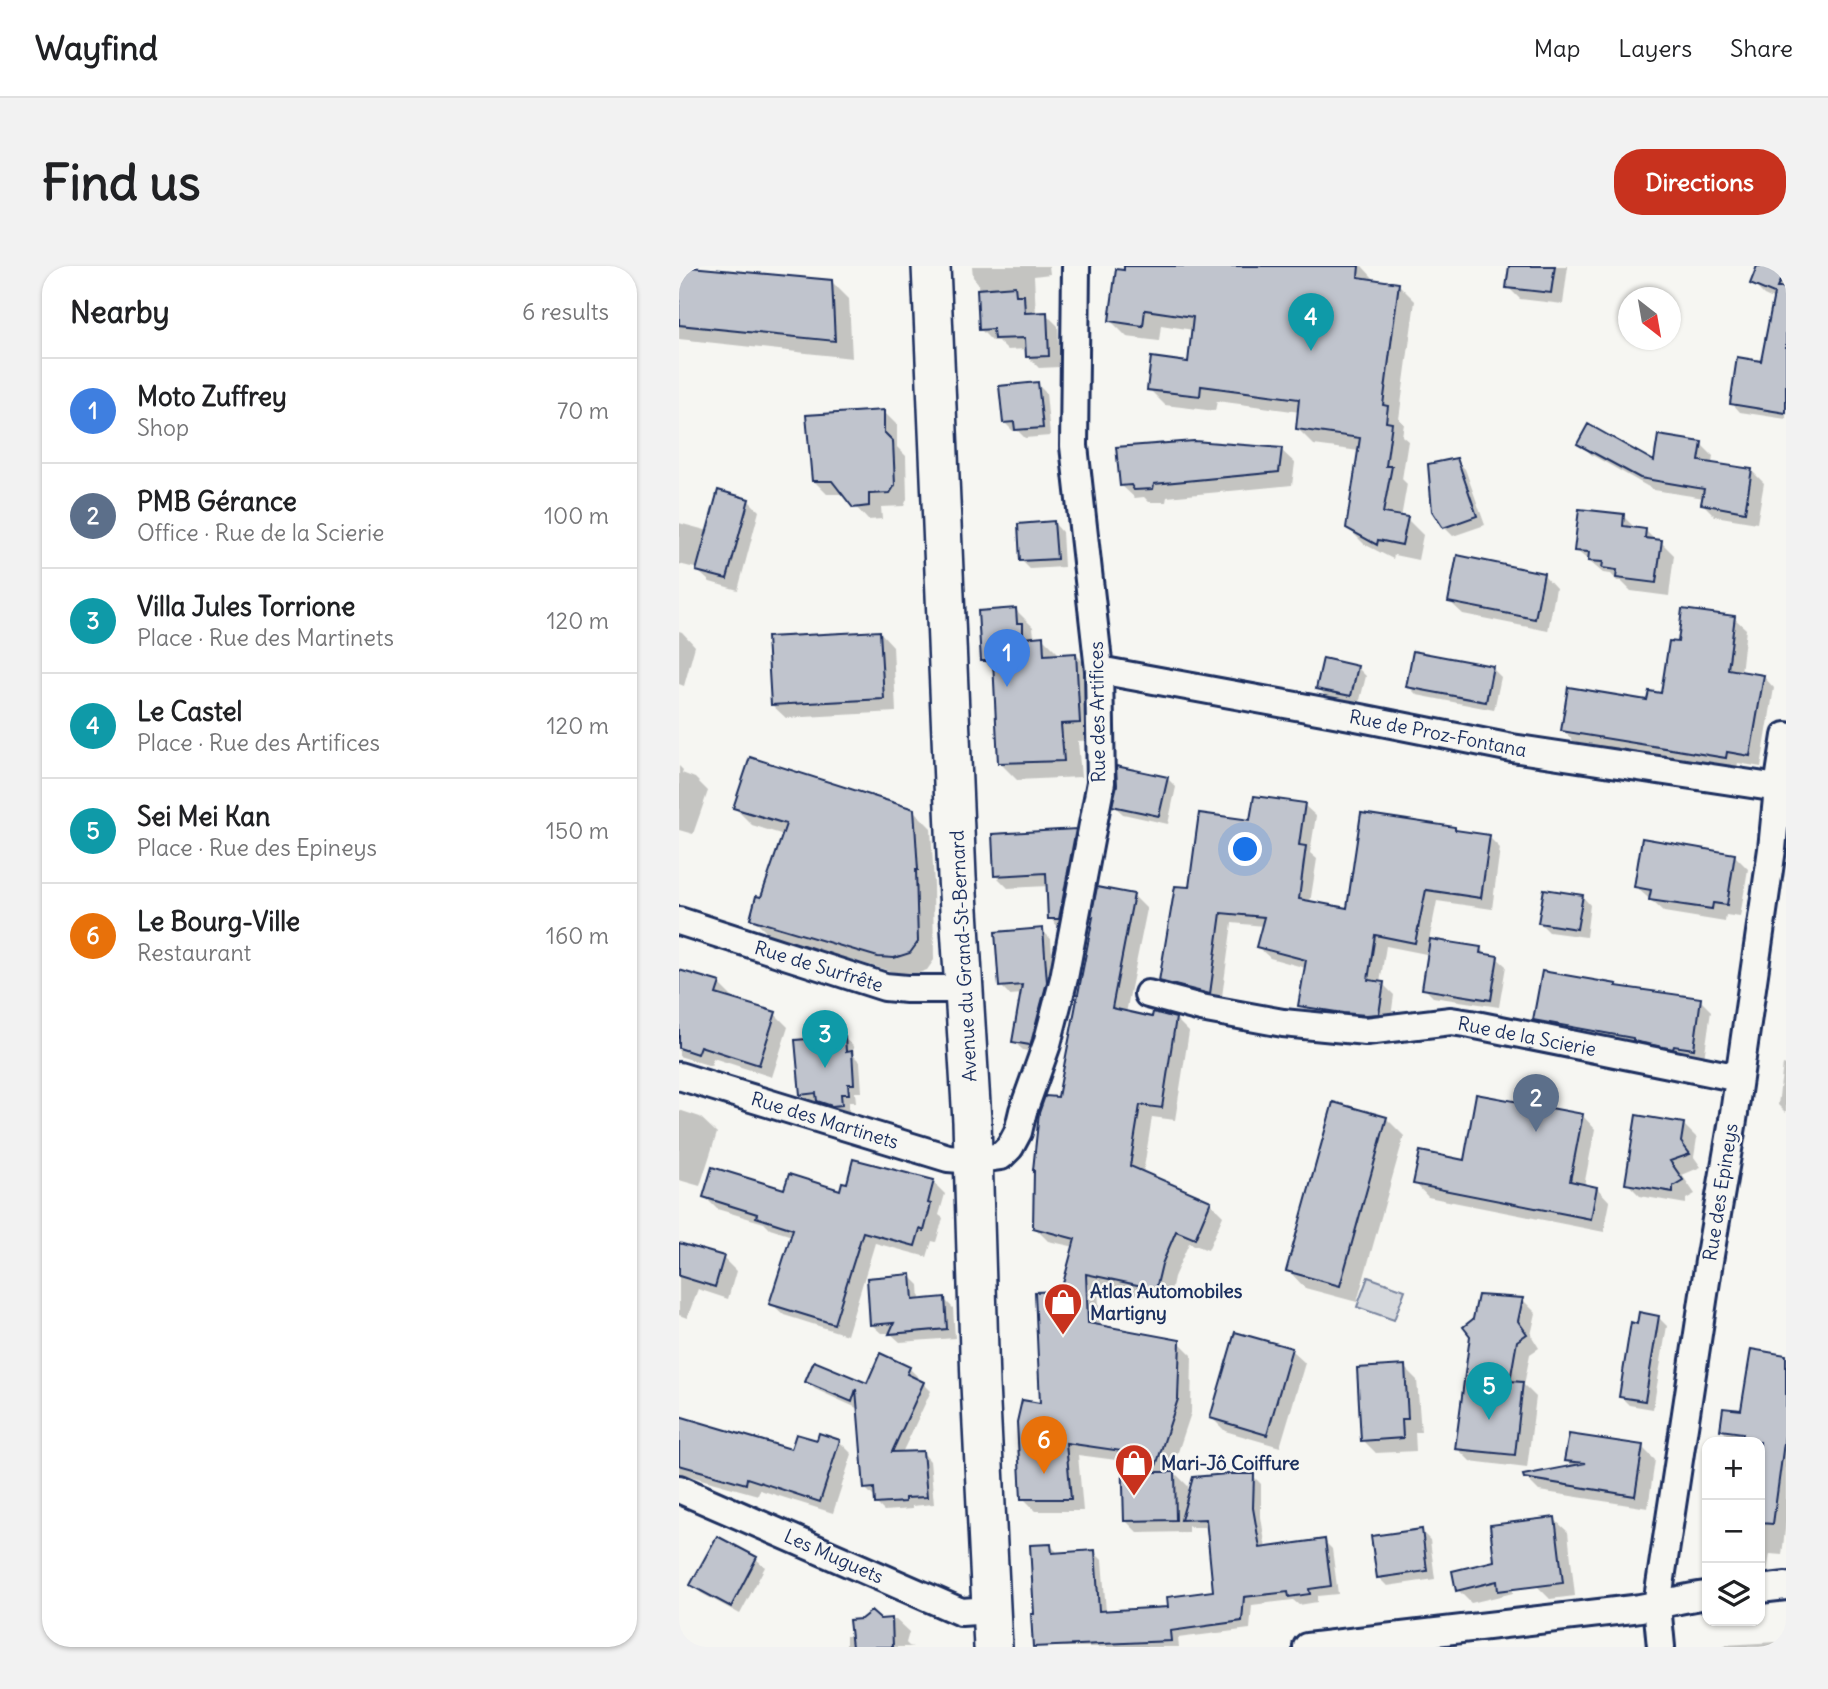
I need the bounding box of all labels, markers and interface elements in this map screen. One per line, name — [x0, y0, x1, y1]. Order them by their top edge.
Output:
text: Wayfind — [35, 27, 158, 69]
text: Map — [1534, 33, 1580, 63]
text: Layers — [1618, 33, 1692, 63]
text: Share — [1730, 33, 1793, 63]
button: Directions — [1614, 149, 1786, 215]
text: Find us — [42, 152, 200, 213]
north arrow — [1618, 287, 1681, 350]
text: Nearby — [70, 293, 170, 331]
pin: 4 — [1288, 293, 1334, 351]
text: 6 results — [522, 297, 609, 326]
text: Moto Zuffrey — [137, 380, 287, 413]
text: 1 — [88, 396, 98, 425]
text: 70 m — [557, 396, 609, 425]
text: Shop — [137, 413, 189, 442]
text: PMB Gérance — [137, 485, 297, 518]
text: 2 — [87, 501, 99, 530]
text: 100 m — [544, 501, 609, 530]
text: Office · Rue de la Scierie — [137, 518, 384, 547]
text: Villa Jules Torrione — [137, 590, 355, 623]
text: 3 — [86, 606, 100, 635]
text: 120 m — [546, 606, 609, 635]
text: Place · Rue des Martinets — [137, 623, 394, 652]
pin: 1 — [984, 629, 1030, 687]
street label: Rue des Artifices — [1084, 641, 1110, 783]
text: Le Castel — [137, 695, 242, 728]
street label: Rue de Proz-Fontana — [1347, 704, 1529, 762]
text: 4 — [86, 711, 100, 740]
text: 120 m — [546, 711, 609, 740]
text: Place · Rue des Artifices — [137, 728, 380, 757]
text: Sei Mei Kan — [137, 800, 270, 833]
text: 5 — [86, 816, 100, 845]
text: 150 m — [546, 816, 609, 845]
street label: Avenue du Grand-St-Bernard — [944, 830, 982, 1082]
your location — [1228, 832, 1262, 866]
text: Place · Rue des Epineys — [137, 833, 377, 862]
text: Le Bourg-Ville — [137, 905, 300, 938]
text: 6 — [86, 921, 100, 950]
text: 160 m — [546, 921, 609, 950]
street label: Rue de Surfrête — [752, 935, 886, 997]
text: Restaurant — [137, 938, 251, 967]
pin: 3 — [802, 1010, 848, 1068]
street label: Rue de la Scierie — [1456, 1011, 1598, 1061]
pin: 2 — [1513, 1074, 1559, 1132]
street label: Rue des Martinets — [748, 1086, 902, 1154]
street label: Rue des Epineys — [1697, 1121, 1743, 1263]
place label: Atlas Automobiles Martigny — [1090, 1279, 1243, 1325]
shop icon: Atlas Automobiles Martigny — [1042, 1281, 1084, 1336]
pin: 5 — [1466, 1362, 1512, 1420]
pin: 6 — [1021, 1416, 1067, 1474]
map controls — [1702, 1437, 1765, 1626]
button: + — [1702, 1437, 1765, 1500]
shop icon: Mari-Jô Coiffure — [1113, 1442, 1155, 1497]
place label: Mari-Jô Coiffure — [1161, 1451, 1299, 1475]
button: − — [1702, 1500, 1765, 1563]
street label: Les Muguets — [781, 1523, 887, 1589]
button: layers — [1702, 1563, 1765, 1626]

